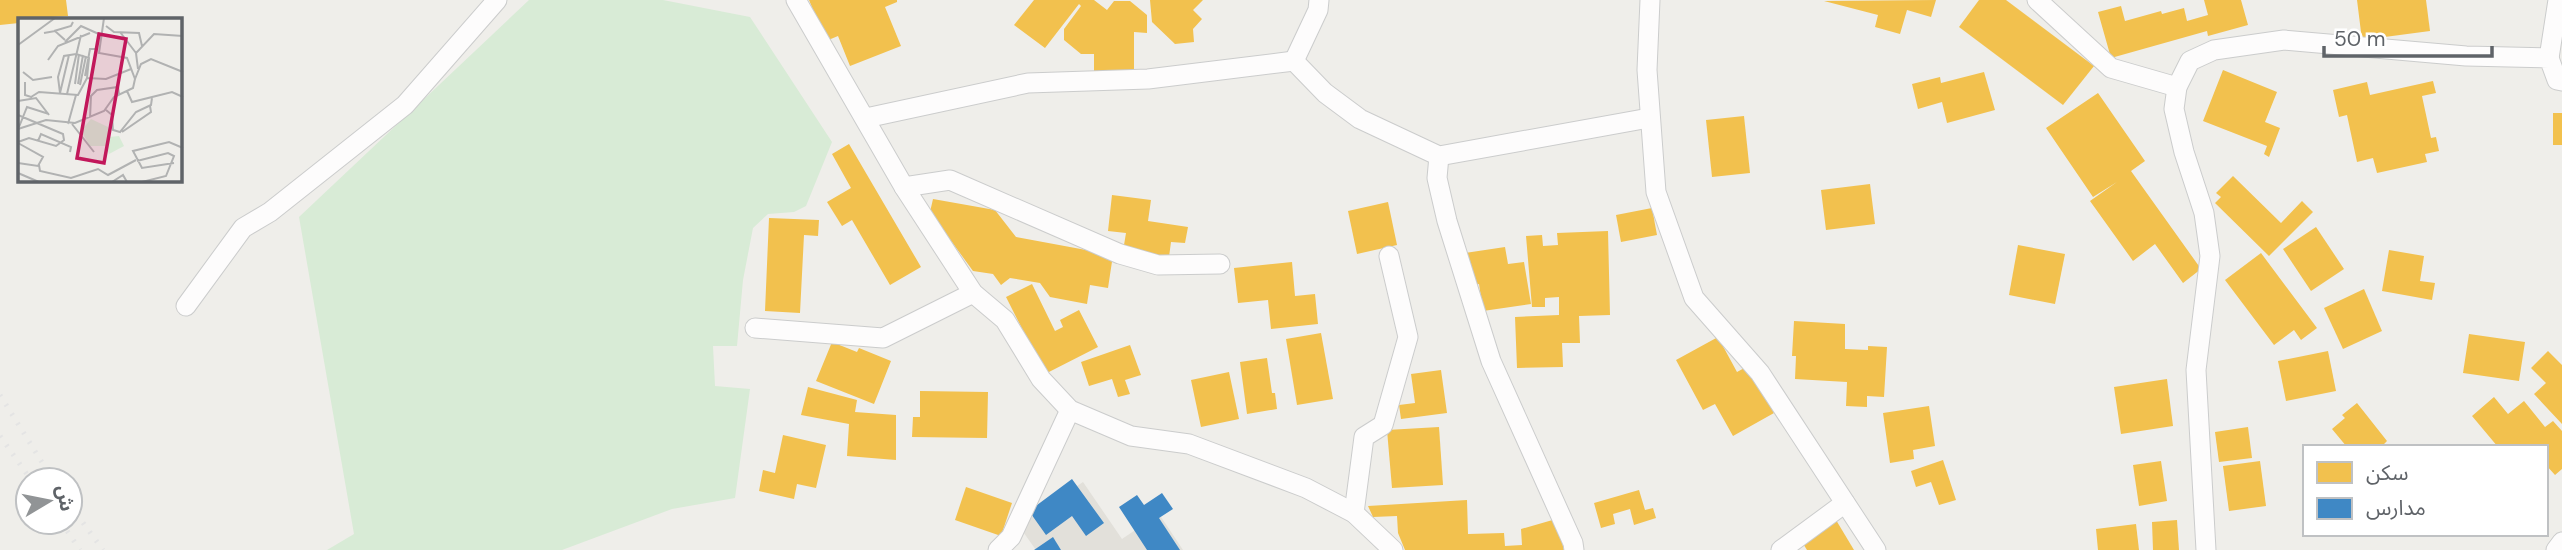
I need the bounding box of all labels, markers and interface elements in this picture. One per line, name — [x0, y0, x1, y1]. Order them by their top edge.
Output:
scale bar — [2324, 14, 2492, 58]
inset map — [18, 18, 182, 182]
text: 50 m — [2334, 25, 2385, 53]
legend — [2303, 445, 2548, 536]
text: سكن — [2366, 459, 2408, 487]
north arrow — [14, 466, 84, 536]
text: ش — [51, 483, 80, 513]
text: مدارس — [2366, 494, 2426, 522]

